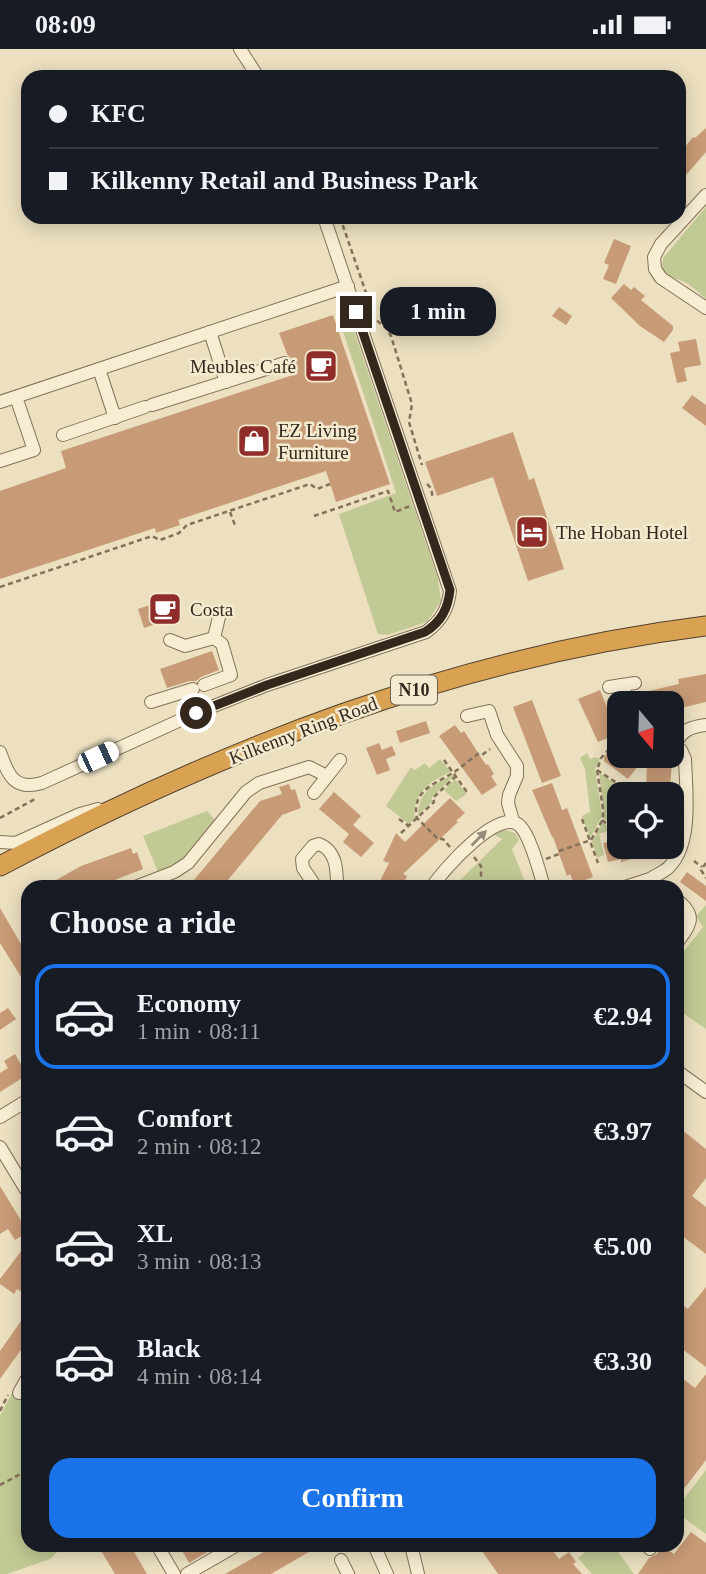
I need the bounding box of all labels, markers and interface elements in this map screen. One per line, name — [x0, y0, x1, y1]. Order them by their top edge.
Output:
text: 08:09 — [35, 10, 96, 39]
text: KFC — [91, 99, 146, 128]
text: Kilkenny Retail and Business Park — [91, 166, 478, 195]
callout: 1 min — [380, 287, 496, 337]
route end — [340, 296, 372, 328]
text: 1 min — [410, 299, 466, 324]
cafe icon: Meubles Café — [302, 347, 340, 385]
place label: Meubles Café — [190, 356, 296, 377]
place label: EZ Living Furniture — [278, 420, 357, 463]
shop icon: EZ Living Furniture — [235, 422, 273, 460]
hotel icon: The Hoban Hotel — [513, 513, 551, 551]
place label: The Hoban Hotel — [556, 522, 688, 543]
cafe icon: Costa — [146, 590, 184, 628]
place label: Costa — [190, 599, 234, 620]
road number: N10 — [391, 675, 437, 705]
north arrow — [607, 691, 684, 768]
map controls — [607, 691, 684, 859]
street label: Kilkenny Ring Road — [226, 692, 381, 768]
route start — [180, 697, 212, 729]
car — [75, 739, 122, 775]
button: locate — [607, 782, 684, 859]
one-way arrow — [470, 829, 487, 846]
text: Choose a ride — [49, 904, 236, 940]
icon: car — [53, 985, 116, 1048]
text: Economy — [137, 989, 241, 1018]
text: €2.94 — [594, 1002, 652, 1031]
text: 1 min · 08:11 — [137, 1019, 261, 1044]
icon: car — [53, 1100, 116, 1163]
text: Comfort — [137, 1104, 232, 1133]
text: €3.97 — [594, 1117, 652, 1146]
text: 2 min · 08:12 — [137, 1134, 262, 1159]
icon: car — [53, 1215, 116, 1278]
text: XL — [137, 1219, 173, 1248]
text: €5.00 — [594, 1232, 652, 1261]
text: 3 min · 08:13 — [137, 1249, 262, 1274]
icon: car — [53, 1330, 116, 1393]
text: Black — [137, 1334, 201, 1363]
text: €3.30 — [594, 1347, 652, 1376]
text: 4 min · 08:14 — [137, 1364, 262, 1389]
button: Confirm — [49, 1458, 656, 1538]

